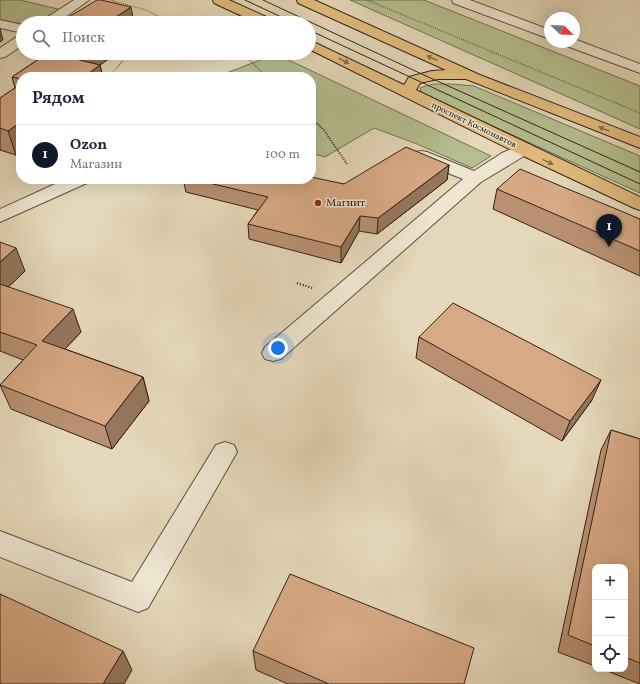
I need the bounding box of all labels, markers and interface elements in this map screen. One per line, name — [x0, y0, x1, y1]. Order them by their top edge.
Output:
north arrow — [544, 12, 580, 48]
search box — [16, 16, 316, 60]
icon: search — [30, 27, 52, 49]
text: Поиск — [62, 28, 105, 49]
one-way arrow — [426, 55, 437, 61]
one-way arrow — [338, 58, 350, 64]
text: Рядом — [32, 87, 85, 110]
street label: проспект Космонавтов — [429, 99, 519, 152]
one-way arrow — [597, 125, 609, 131]
text: Ozon — [70, 135, 107, 156]
text: 1 — [42, 146, 48, 164]
text: 100 m — [265, 146, 300, 164]
text: Магазин — [70, 156, 122, 174]
one-way arrow — [543, 159, 554, 165]
place label: Магнит — [326, 196, 366, 211]
marker: Магнит — [313, 198, 323, 208]
pin: 1 — [596, 214, 622, 247]
your location — [268, 338, 288, 358]
map controls — [592, 564, 628, 672]
button: + — [592, 564, 628, 600]
button: − — [592, 600, 628, 636]
button: locate — [592, 636, 628, 672]

